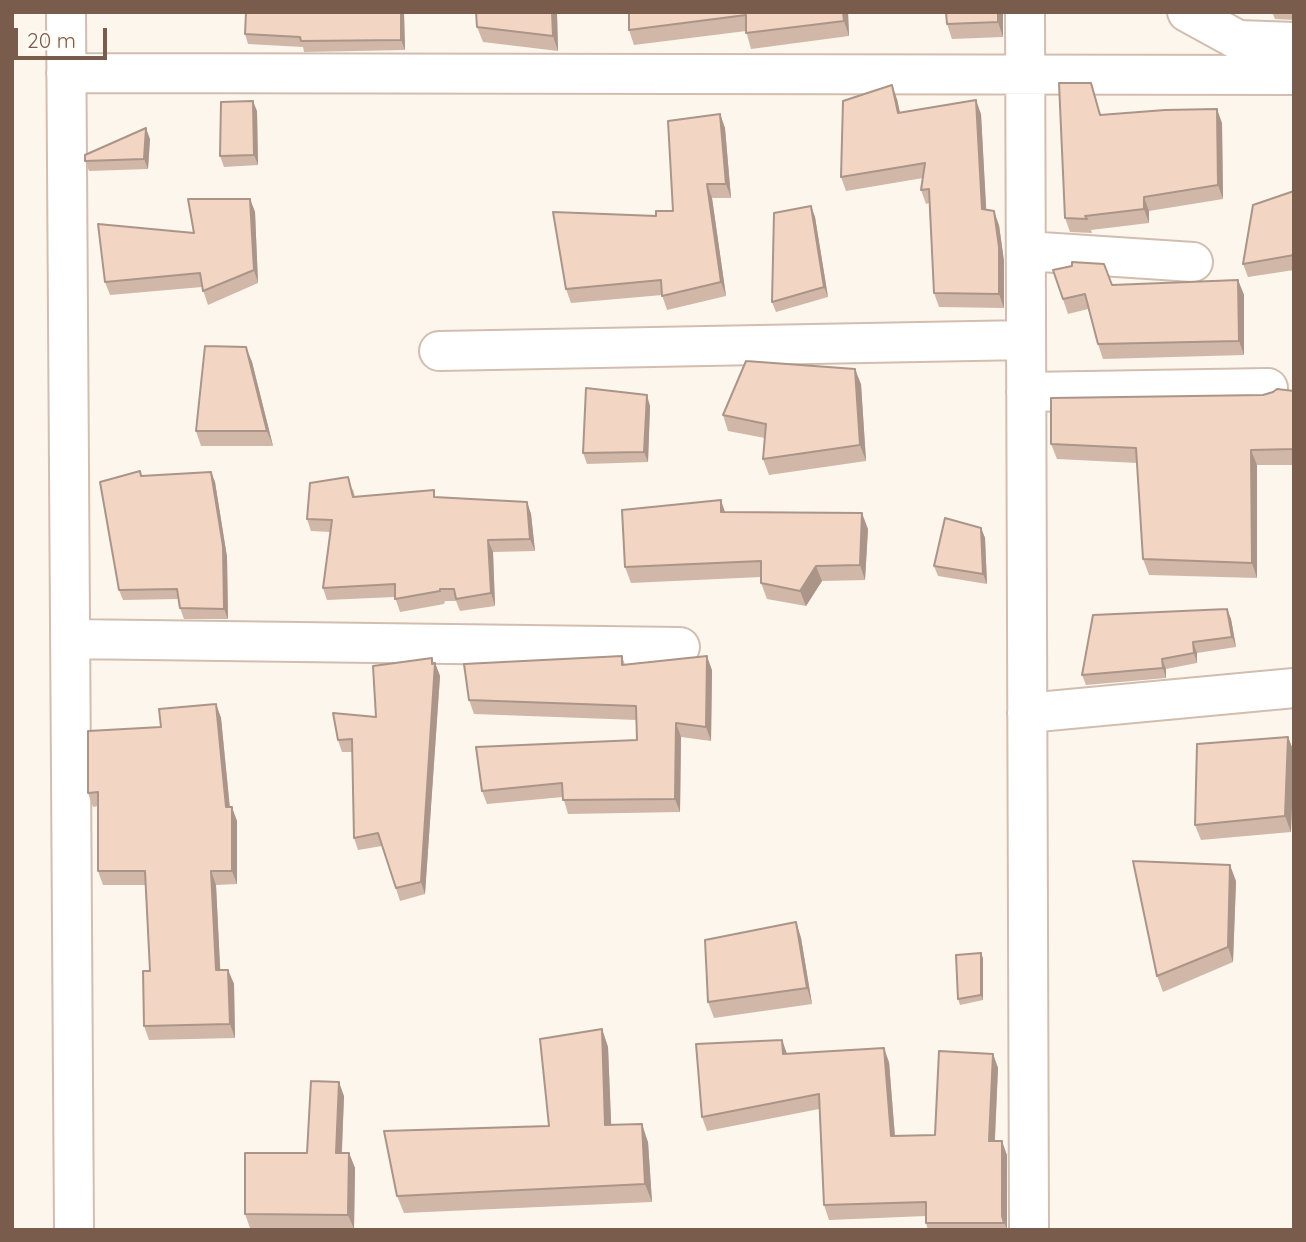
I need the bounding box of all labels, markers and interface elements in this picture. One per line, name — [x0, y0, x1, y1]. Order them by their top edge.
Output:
scale bar — [18, 14, 110, 58]
text: 20 m — [27, 27, 76, 53]

